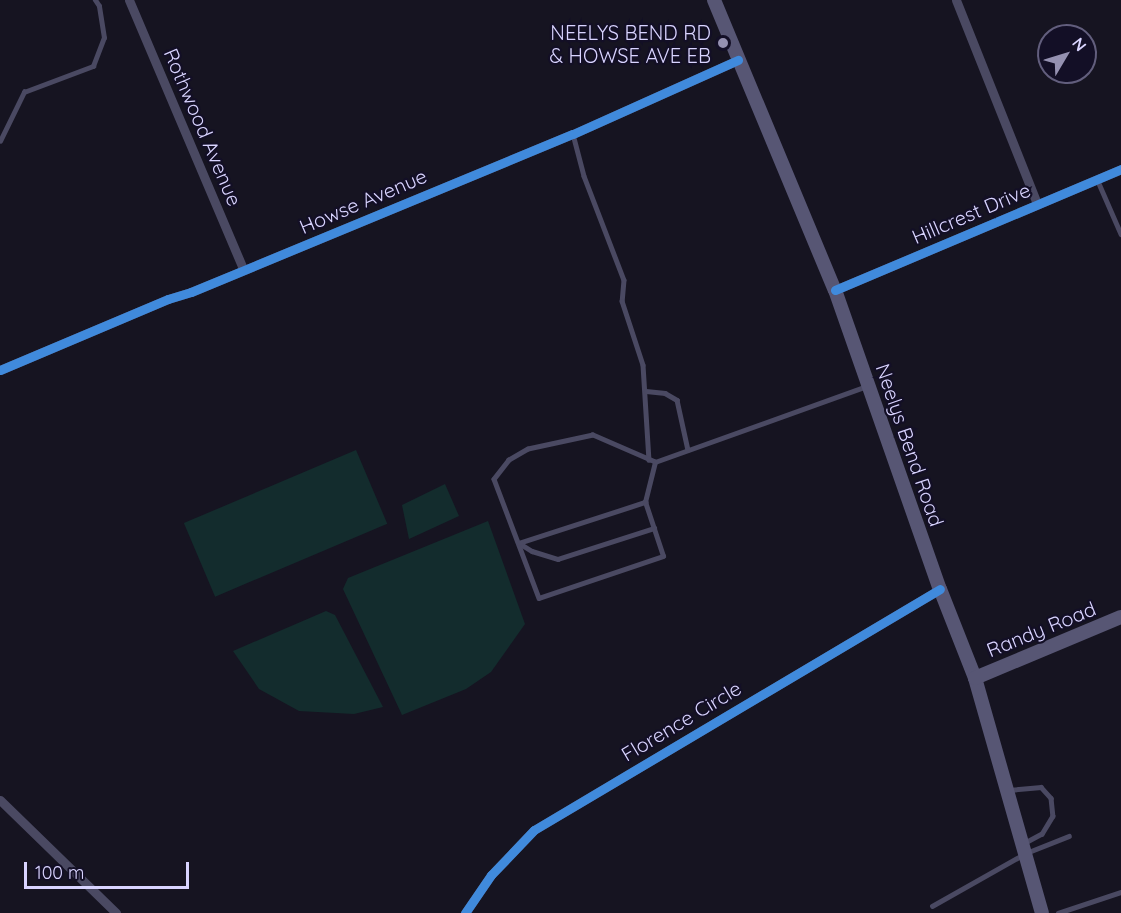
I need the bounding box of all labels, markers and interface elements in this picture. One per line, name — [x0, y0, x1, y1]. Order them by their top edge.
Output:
place label: NEELYS BEND RD & HOWSE AVE EB — [550, 20, 711, 67]
north arrow — [1037, 24, 1097, 84]
text: N — [1068, 33, 1091, 55]
marker: NEELYS BEND RD & HOWSE AVE EB — [716, 36, 730, 50]
street label: Rothwood Avenue — [159, 45, 247, 209]
street label: Howse Avenue — [296, 163, 430, 239]
street label: Hillcrest Drive — [908, 177, 1034, 249]
street label: Neelys Bend Road — [871, 360, 949, 530]
street label: Randy Road — [983, 596, 1099, 662]
street label: Florence Circle — [617, 676, 745, 766]
scale bar — [27, 850, 192, 888]
text: 100 m — [35, 861, 84, 884]

